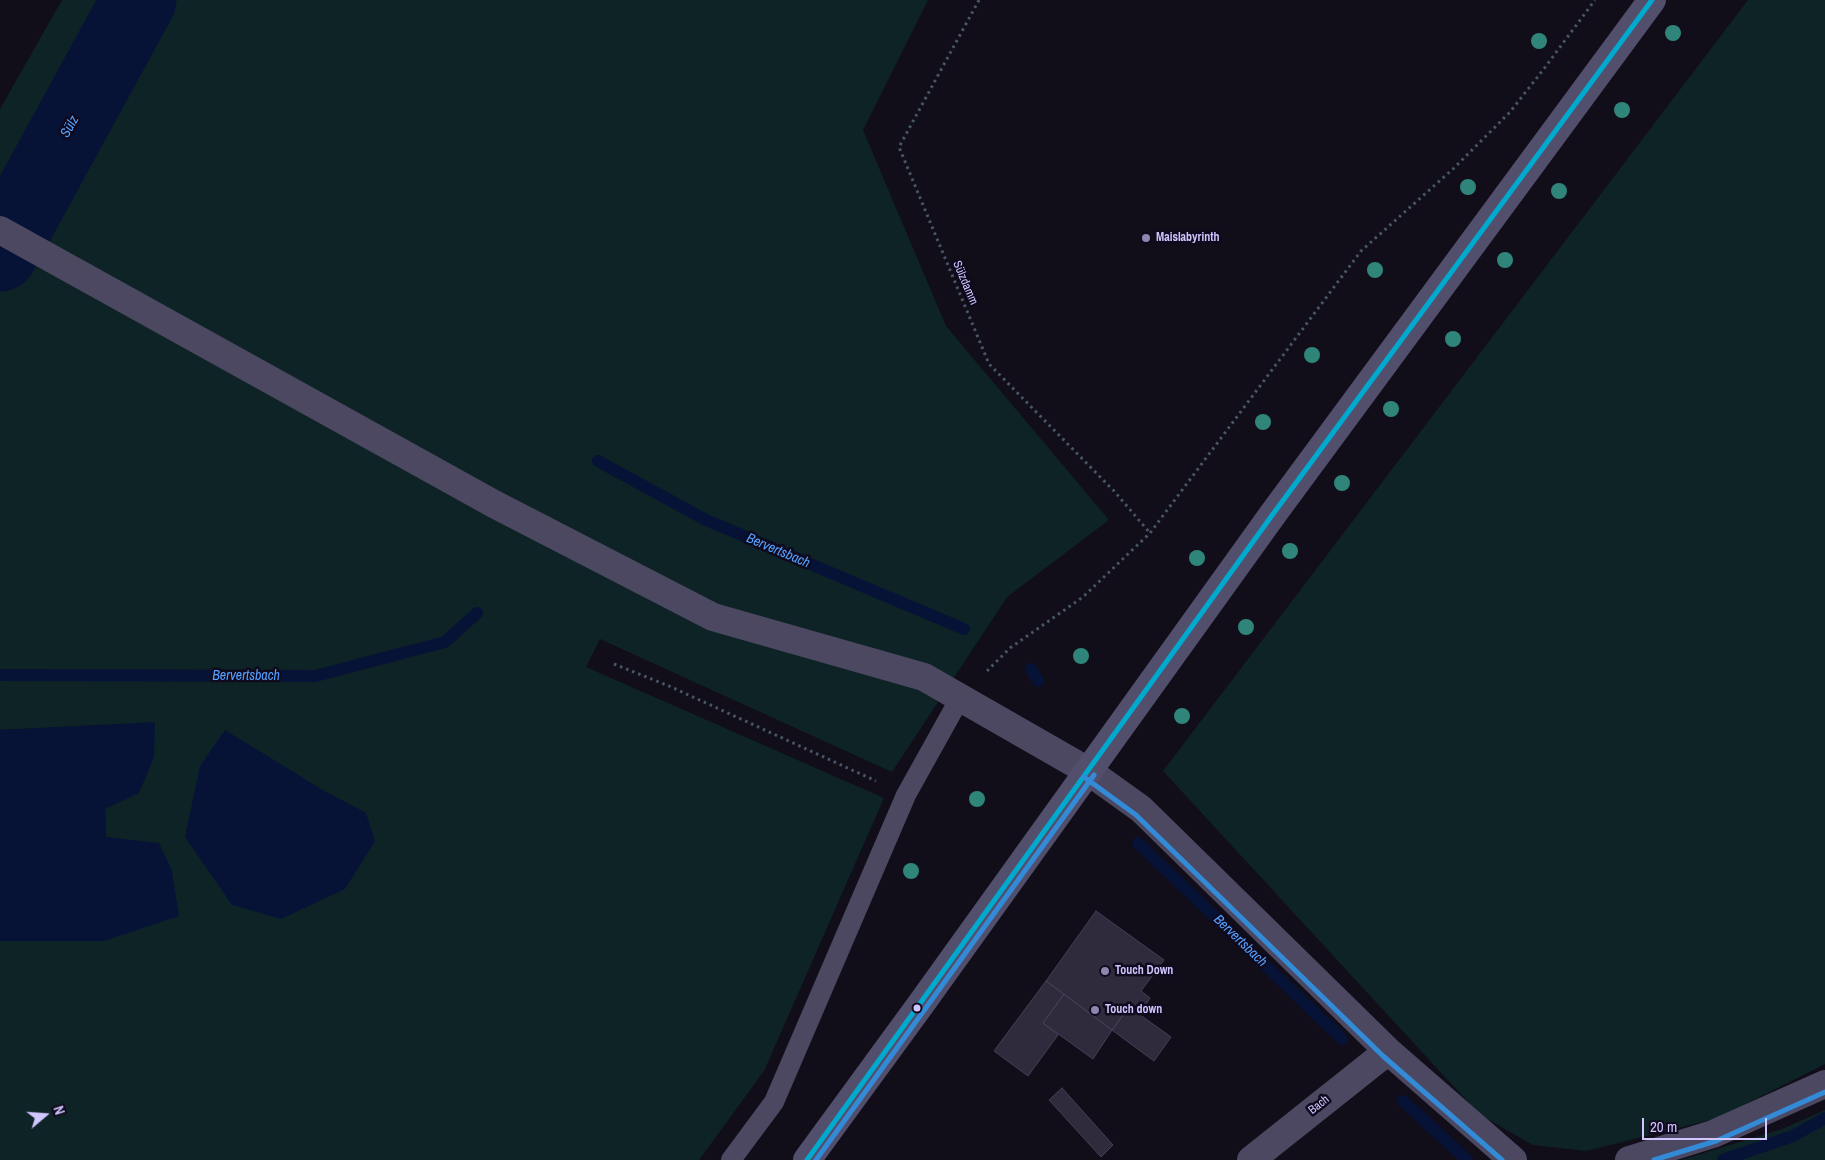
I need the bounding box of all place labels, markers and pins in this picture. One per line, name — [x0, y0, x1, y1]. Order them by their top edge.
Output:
place label: Maislabyrinth — [1156, 231, 1219, 245]
marker: Maislabyrinth — [1140, 232, 1152, 244]
place label: Touch Down — [1115, 964, 1173, 978]
marker: Touch Down — [1099, 965, 1111, 977]
unlabelled marker — [912, 1003, 922, 1013]
place label: Touch down — [1105, 1003, 1162, 1017]
marker: Touch down — [1089, 1004, 1101, 1016]

